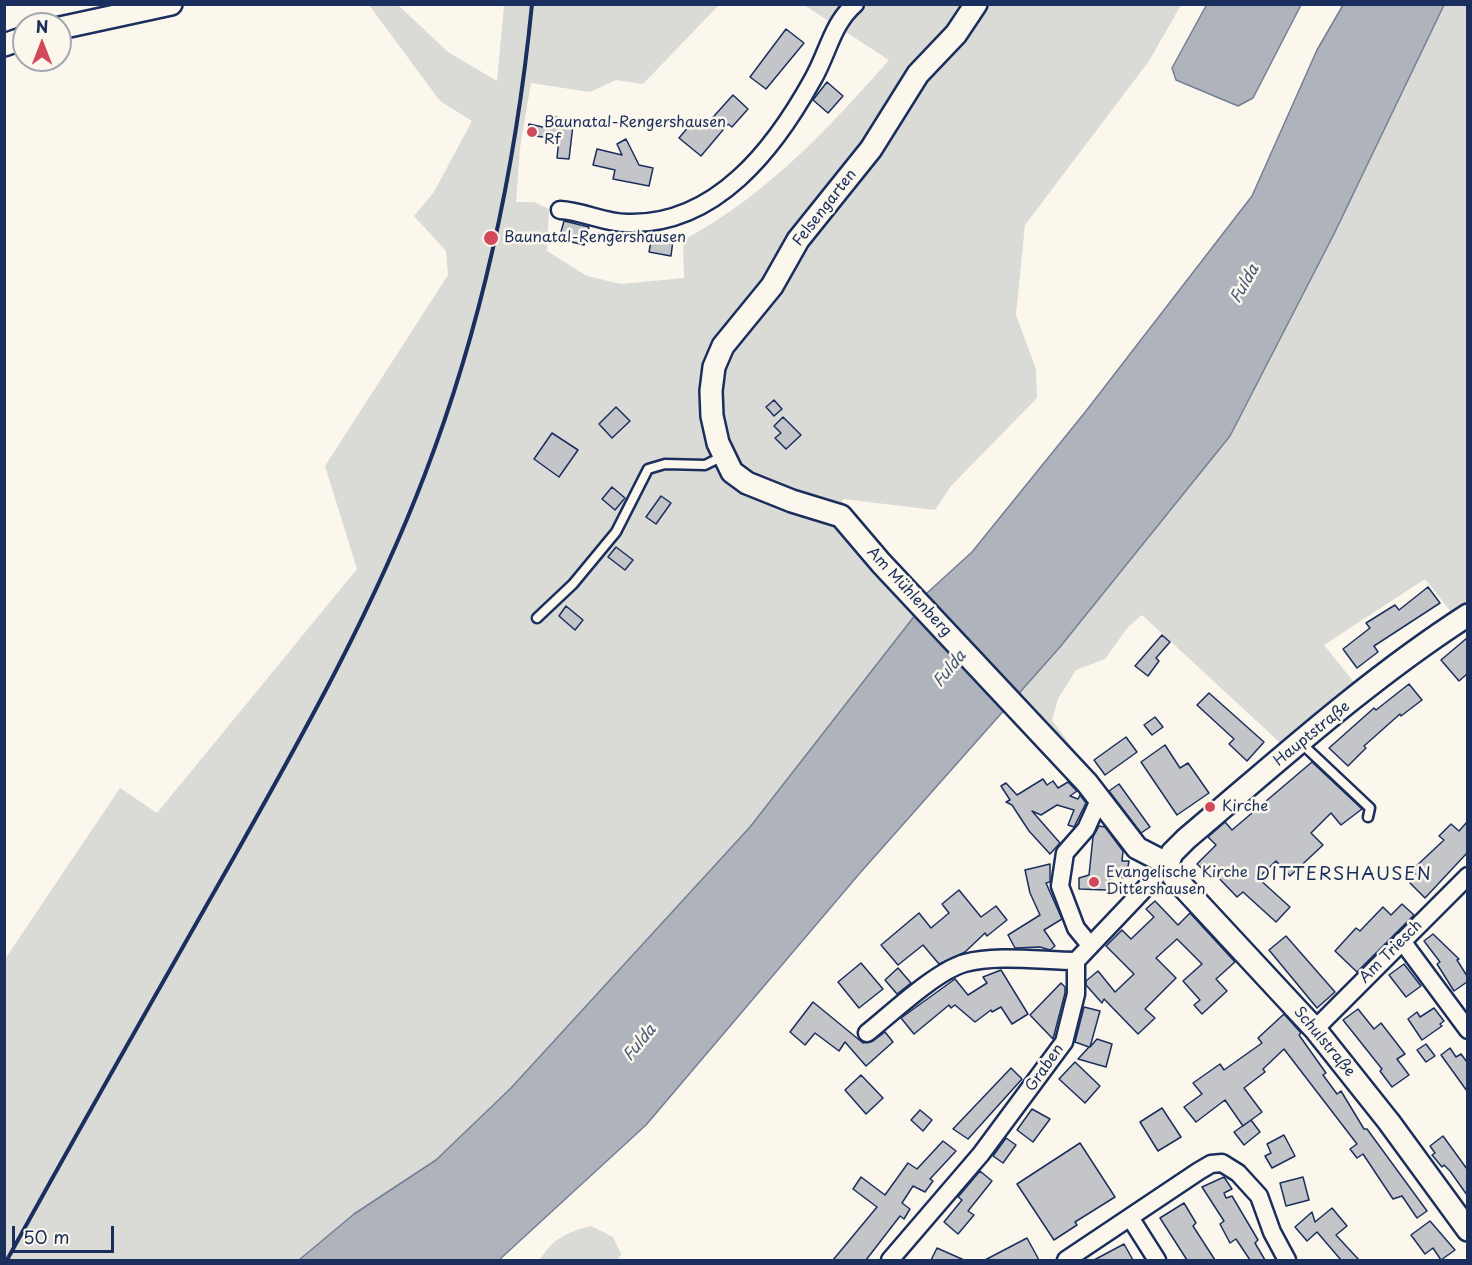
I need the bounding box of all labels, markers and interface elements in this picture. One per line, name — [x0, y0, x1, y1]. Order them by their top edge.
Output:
north arrow — [12, 12, 72, 72]
text: N — [36, 14, 48, 38]
place label: Baunatal-Rengershausen Rf — [544, 114, 726, 149]
marker: Baunatal-Rengershausen Rf — [525, 125, 539, 139]
street label: Felsengarten — [789, 166, 861, 250]
marker: Baunatal-Rengershausen — [482, 229, 500, 247]
place label: Baunatal-Rengershausen — [504, 229, 686, 247]
water label: Fulda — [1226, 261, 1264, 307]
street label: Am Mühlenberg — [863, 544, 955, 640]
water label: Fulda — [929, 647, 971, 691]
street label: Hauptstraße — [1270, 698, 1354, 770]
place label: Kirche — [1222, 798, 1268, 816]
marker: Kirche — [1203, 800, 1217, 814]
place label: Evangelische Kirche Dittershausen — [1106, 864, 1248, 899]
district label: DITTERSHAUSEN — [1257, 864, 1431, 886]
marker: Evangelische Kirche Dittershausen — [1087, 875, 1101, 889]
street label: Am Triesch — [1356, 917, 1426, 987]
street label: Schulstraße — [1289, 1003, 1359, 1081]
water label: Fulda — [619, 1021, 661, 1065]
street label: Graben — [1022, 1041, 1068, 1095]
scale bar — [15, 1214, 117, 1252]
text: 50 m — [23, 1223, 70, 1250]

